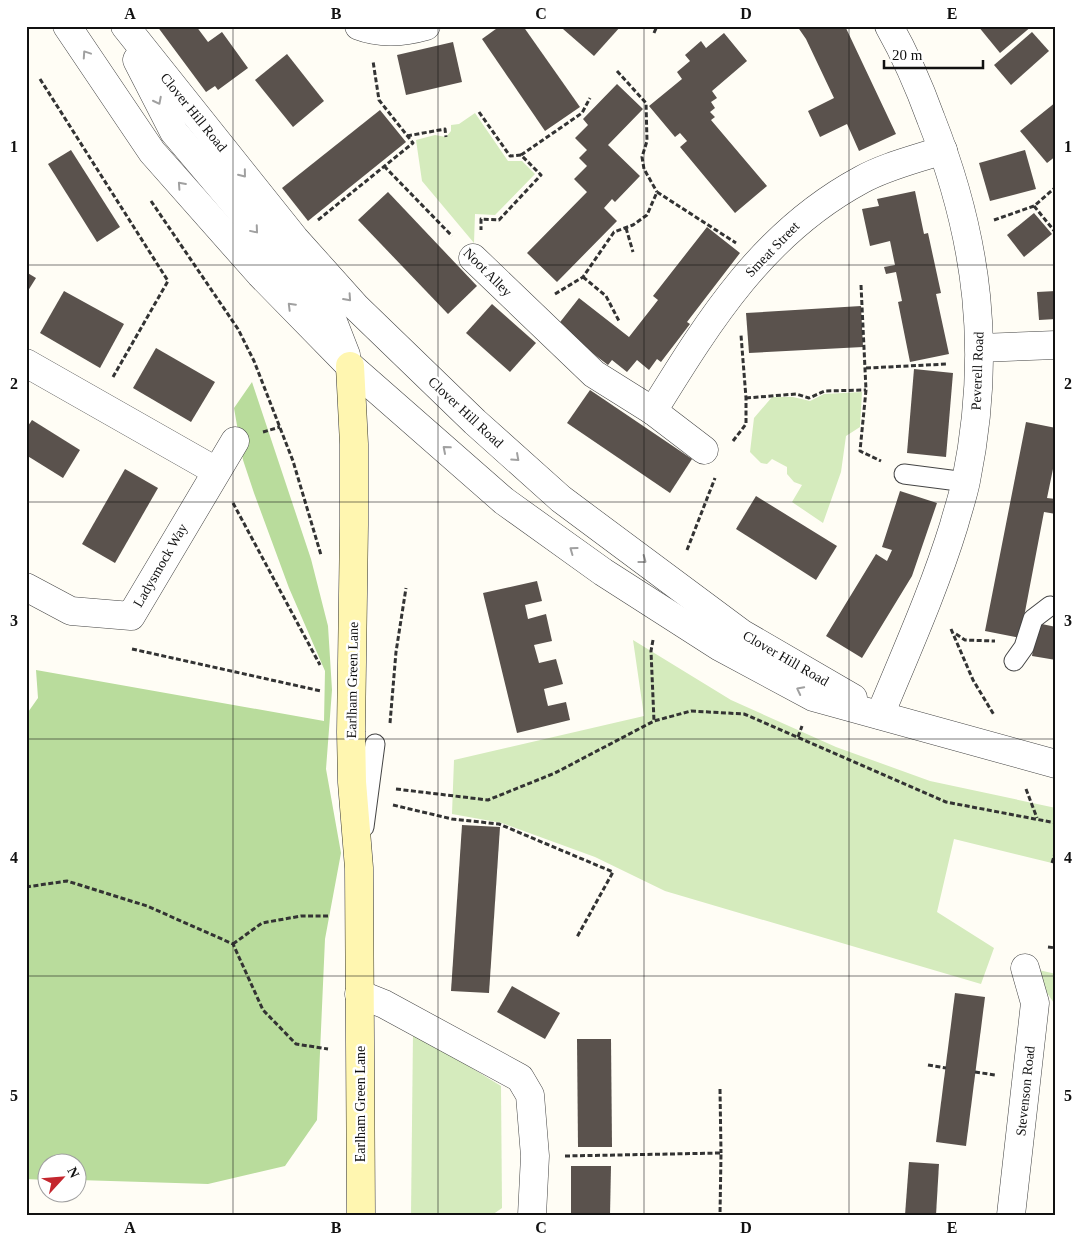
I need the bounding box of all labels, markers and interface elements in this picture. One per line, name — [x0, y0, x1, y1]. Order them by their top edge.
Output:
text: A — [124, 5, 136, 22]
text: B — [331, 5, 342, 22]
text: C — [535, 5, 547, 22]
text: D — [740, 5, 752, 22]
text: E — [947, 5, 957, 22]
scale bar — [884, 38, 983, 70]
text: 20 m — [892, 47, 923, 63]
one-way arrow — [83, 50, 92, 59]
street label: Clover Hill Road — [157, 70, 230, 155]
one-way arrow — [152, 95, 162, 104]
text: 1 — [10, 138, 18, 155]
text: 1 — [1064, 138, 1072, 155]
one-way arrow — [237, 168, 245, 177]
one-way arrow — [178, 182, 187, 191]
street label: Smeat Street — [742, 218, 803, 280]
one-way arrow — [250, 224, 259, 233]
street label: Noot Alley — [460, 245, 515, 300]
one-way arrow — [342, 292, 351, 301]
one-way arrow — [288, 303, 297, 312]
street label: Peverell Road — [969, 331, 986, 411]
street label: Clover Hill Road — [425, 374, 506, 451]
text: 2 — [10, 375, 18, 392]
text: 2 — [1064, 375, 1072, 392]
one-way arrow — [442, 446, 451, 455]
one-way arrow — [510, 452, 519, 461]
street label: Ladysmock Way — [130, 521, 190, 610]
one-way arrow — [569, 547, 579, 556]
one-way arrow — [637, 554, 646, 562]
text: 3 — [10, 612, 18, 629]
text: 3 — [1064, 612, 1072, 629]
street label: Earlham Green Lane — [344, 622, 361, 738]
street label: Clover Hill Road — [740, 628, 831, 689]
one-way arrow — [797, 686, 806, 696]
text: 4 — [10, 849, 18, 866]
text: 4 — [1064, 849, 1072, 866]
street label: Stevenson Road — [1013, 1045, 1038, 1137]
street label: Earlham Green Lane — [353, 1046, 368, 1162]
text: 5 — [10, 1087, 18, 1104]
text: 5 — [1064, 1087, 1072, 1104]
north arrow — [38, 1154, 88, 1204]
text: N — [64, 1165, 82, 1180]
text: A — [124, 1219, 136, 1236]
text: B — [331, 1219, 342, 1236]
text: C — [535, 1219, 547, 1236]
text: D — [740, 1219, 752, 1236]
text: E — [947, 1219, 957, 1236]

